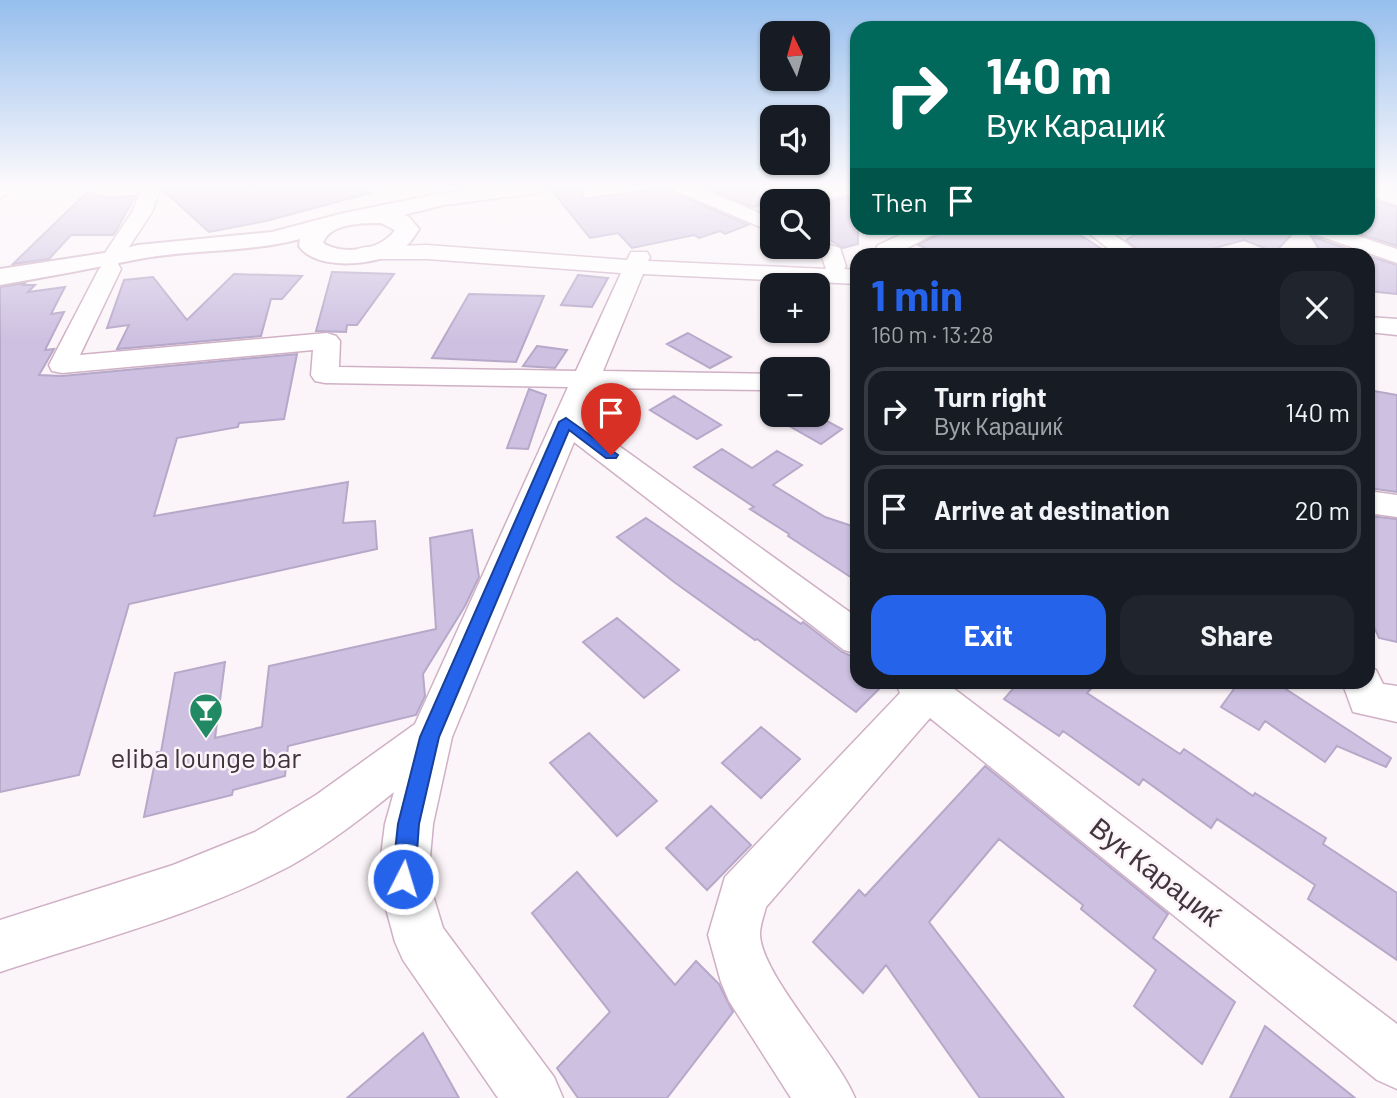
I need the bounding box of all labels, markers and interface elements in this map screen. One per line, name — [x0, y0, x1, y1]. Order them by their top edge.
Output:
north arrow — [760, 21, 830, 91]
map controls — [760, 21, 830, 427]
text: 140 m — [986, 45, 1112, 104]
icon: right — [871, 49, 962, 140]
button: sound — [760, 105, 830, 175]
text: Вук Караџиќ — [986, 105, 1165, 143]
icon: arrive — [942, 182, 980, 220]
text: Then — [871, 186, 928, 217]
button: search — [760, 189, 830, 259]
text: 1 min — [871, 269, 963, 319]
button: close — [1280, 271, 1354, 345]
button: + — [760, 273, 830, 343]
text: 160 m · 13:28 — [871, 320, 994, 348]
button: − — [760, 357, 830, 427]
text: Turn right — [934, 381, 1047, 412]
pin — [581, 383, 641, 455]
icon: right — [875, 392, 913, 430]
icon: arrive — [592, 394, 630, 432]
text: 140 m — [1285, 396, 1350, 427]
text: Вук Караџиќ — [934, 412, 1063, 440]
icon: arrive — [875, 490, 913, 528]
text: Arrive at destination — [934, 494, 1170, 525]
text: 20 m — [1295, 494, 1350, 525]
button: Exit — [871, 595, 1106, 675]
button: Share — [1120, 595, 1354, 675]
bar icon: eliba lounge bar — [187, 691, 225, 740]
place label: eliba lounge bar — [111, 740, 301, 774]
street label: Вук Караџиќ — [1084, 809, 1229, 933]
position arrow — [366, 842, 440, 916]

